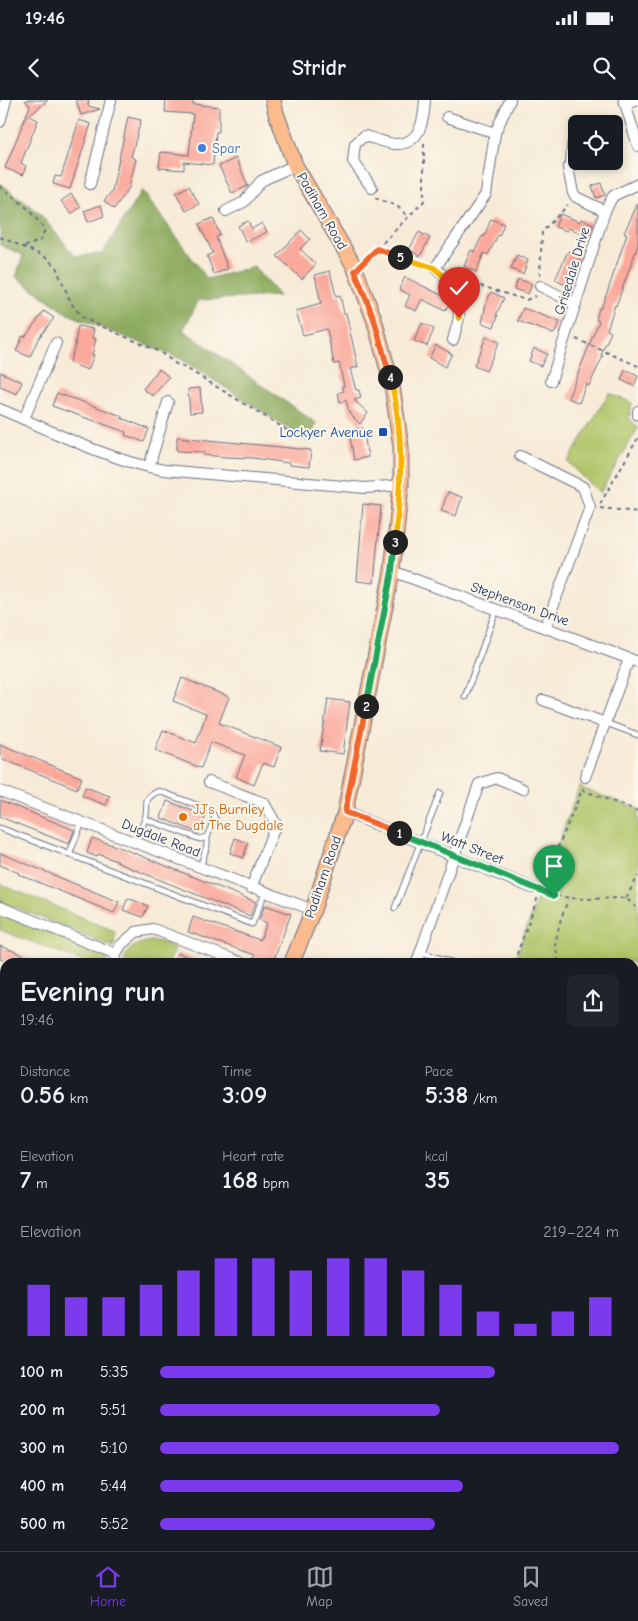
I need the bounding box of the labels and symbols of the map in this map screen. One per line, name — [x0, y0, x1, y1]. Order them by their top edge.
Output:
place label: Spar — [212, 140, 240, 157]
marker: Spar — [196, 142, 208, 154]
street label: Padiham Road — [293, 169, 351, 253]
street label: Grisedale Drive — [551, 225, 593, 317]
pin: 5 — [388, 244, 412, 270]
pin — [438, 267, 480, 318]
pin: 4 — [378, 364, 402, 390]
place label: Lockyer Avenue — [279, 424, 373, 441]
marker: Lockyer Avenue — [377, 426, 389, 438]
pin: 3 — [382, 530, 408, 554]
street label: Stephenson Drive — [468, 578, 572, 630]
pin: 2 — [354, 694, 378, 718]
place label: JJ’s Burnley at The Dugdale — [193, 801, 284, 834]
marker: JJ’s Burnley at The Dugdale — [177, 811, 189, 823]
street label: Dugdale Road — [119, 815, 203, 861]
pin: 1 — [386, 820, 412, 846]
street label: Watt Street — [438, 828, 507, 869]
street label: Padiham Road — [301, 833, 345, 921]
pin — [533, 845, 575, 896]

